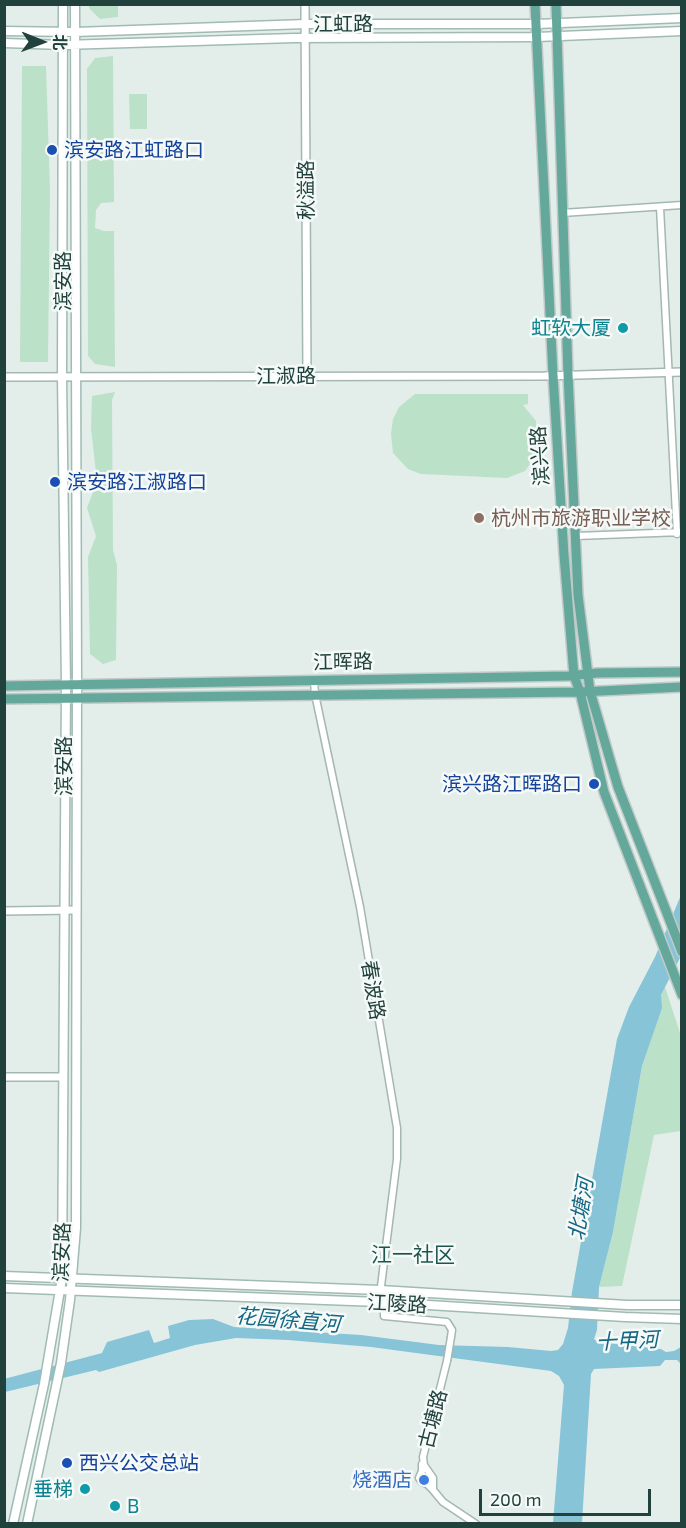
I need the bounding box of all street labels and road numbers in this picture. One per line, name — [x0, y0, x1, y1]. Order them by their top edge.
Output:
street label: 江虹路 — [313, 12, 373, 36]
street label: 秋溢路 — [294, 160, 318, 220]
street label: 滨安路 — [51, 251, 75, 311]
street label: 江淑路 — [256, 364, 316, 388]
street label: 滨兴路 — [526, 425, 554, 487]
street label: 江晖路 — [313, 649, 373, 675]
street label: 滨安路 — [52, 736, 76, 796]
street label: 春波路 — [356, 958, 390, 1022]
street label: 滨安路 — [49, 1222, 75, 1282]
street label: 江陵路 — [366, 1290, 428, 1318]
street label: 古塘路 — [414, 1387, 452, 1451]

